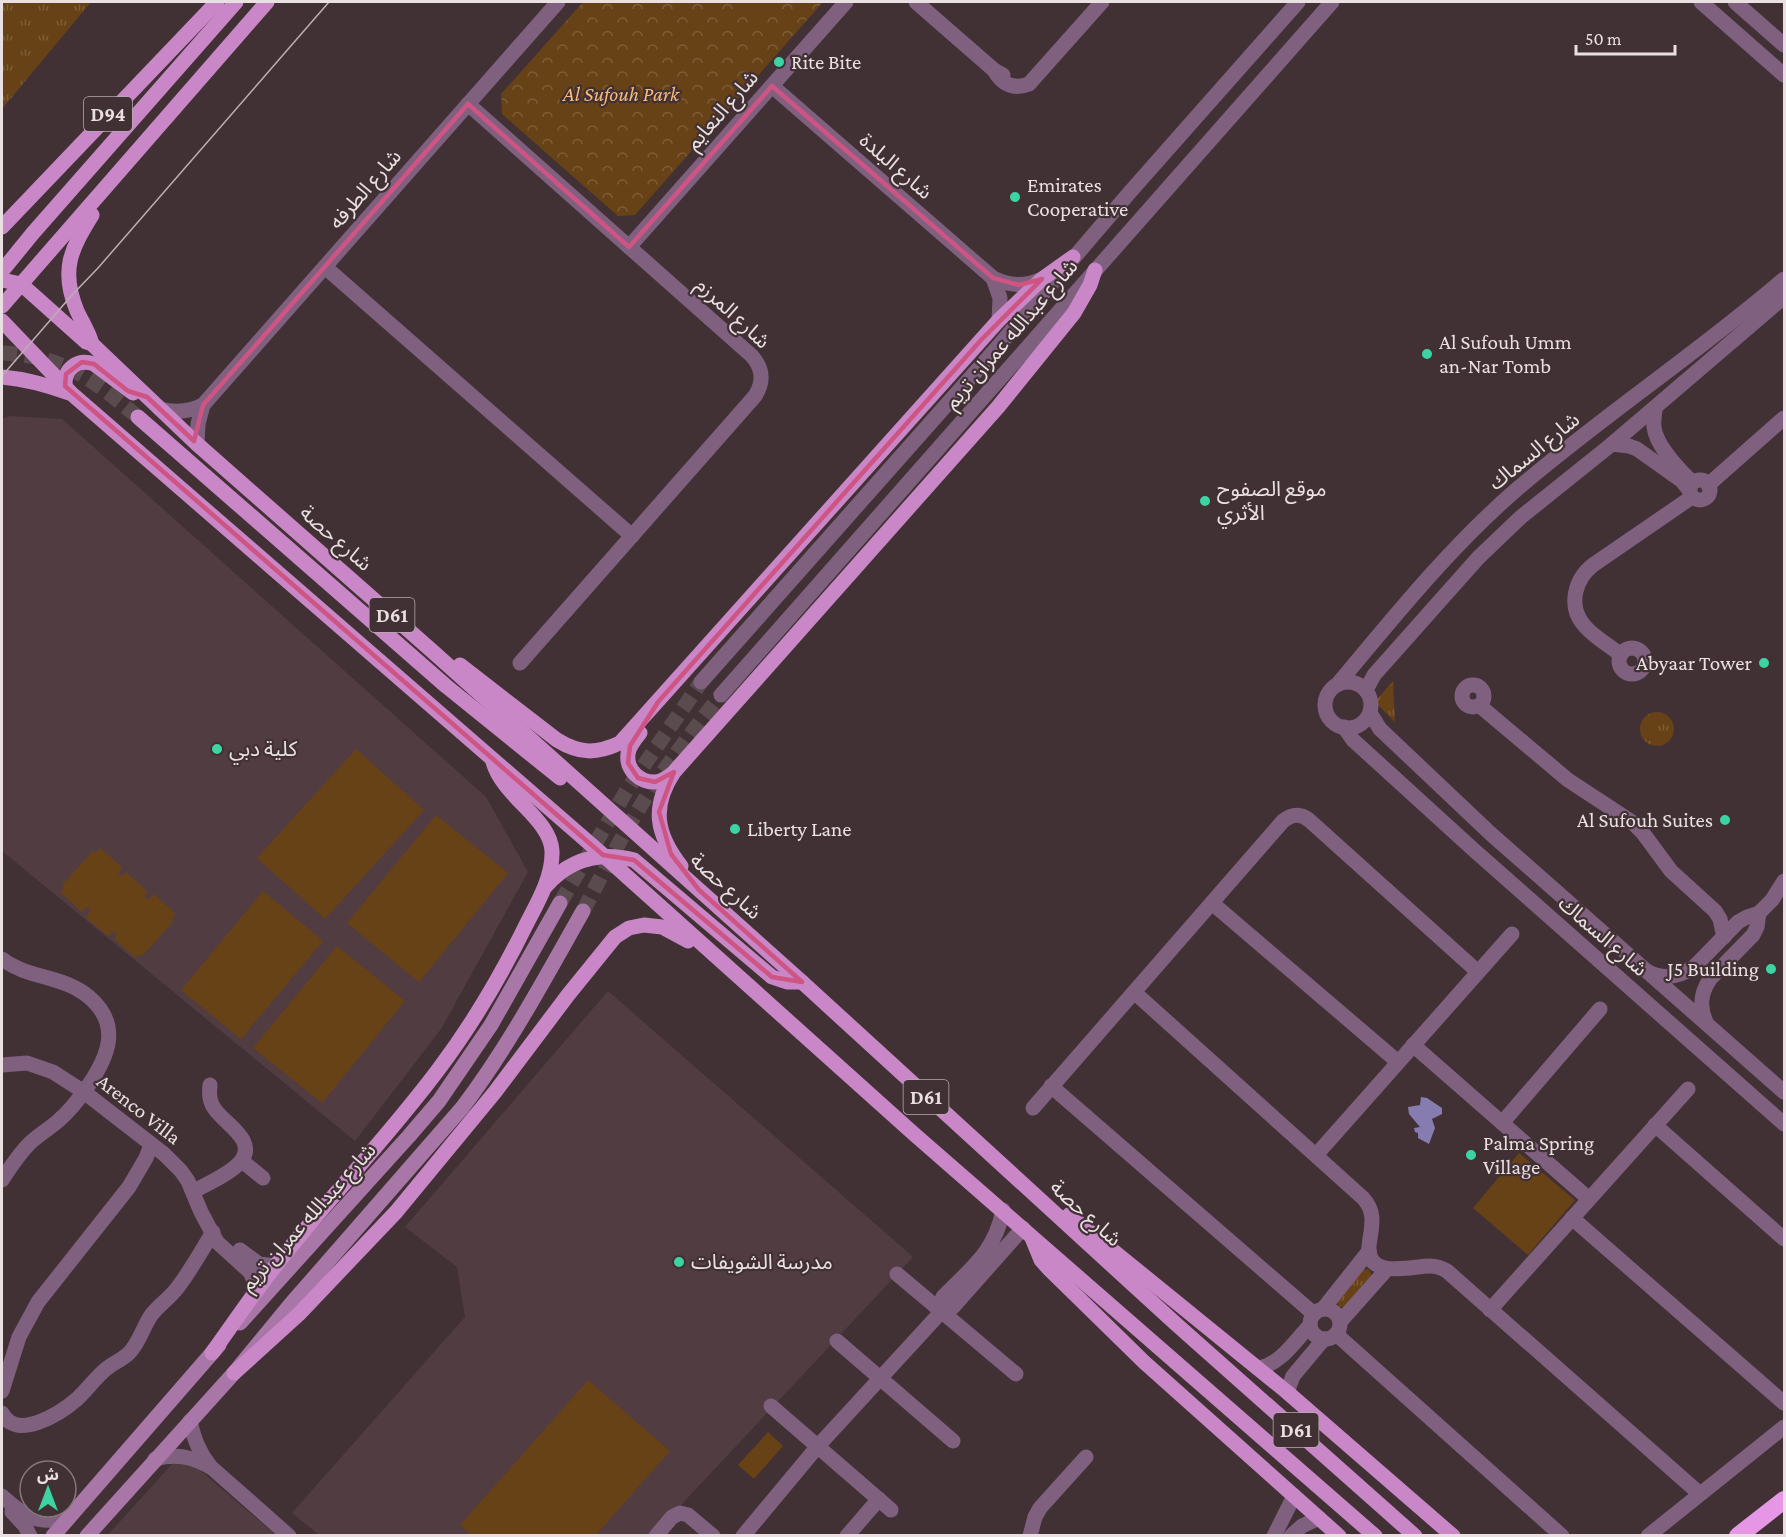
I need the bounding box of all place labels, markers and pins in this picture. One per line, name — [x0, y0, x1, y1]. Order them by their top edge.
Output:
place label: Rite Bite — [791, 50, 861, 74]
marker: Rite Bite — [772, 55, 786, 69]
place label: Emirates Cooperative — [1027, 173, 1128, 221]
marker: Emirates Cooperative — [1008, 190, 1022, 204]
place label: Al Sufouh Umm an-Nar Tomb — [1439, 330, 1572, 378]
marker: Al Sufouh Umm an-Nar Tomb — [1420, 347, 1434, 361]
place label: موقع الصفوح الأثري — [1217, 477, 1327, 529]
marker: موقع الصفوح الأثري — [1198, 494, 1212, 508]
place label: Abyaar Tower — [1636, 651, 1753, 675]
marker: Abyaar Tower — [1757, 656, 1771, 670]
place label: كلية دبي — [229, 737, 297, 765]
marker: كلية دبي — [210, 742, 224, 756]
place label: Al Sufouh Suites — [1577, 808, 1713, 832]
marker: Al Sufouh Suites — [1718, 813, 1732, 827]
place label: Liberty Lane — [747, 817, 852, 841]
marker: Liberty Lane — [728, 822, 742, 836]
place label: J5 Building — [1665, 957, 1759, 981]
marker: J5 Building — [1764, 962, 1778, 976]
place label: Palma Spring Village — [1483, 1131, 1594, 1179]
marker: Palma Spring Village — [1464, 1148, 1478, 1162]
place label: مدرسة الشويفات — [691, 1250, 833, 1274]
marker: مدرسة الشويفات — [672, 1255, 686, 1269]

